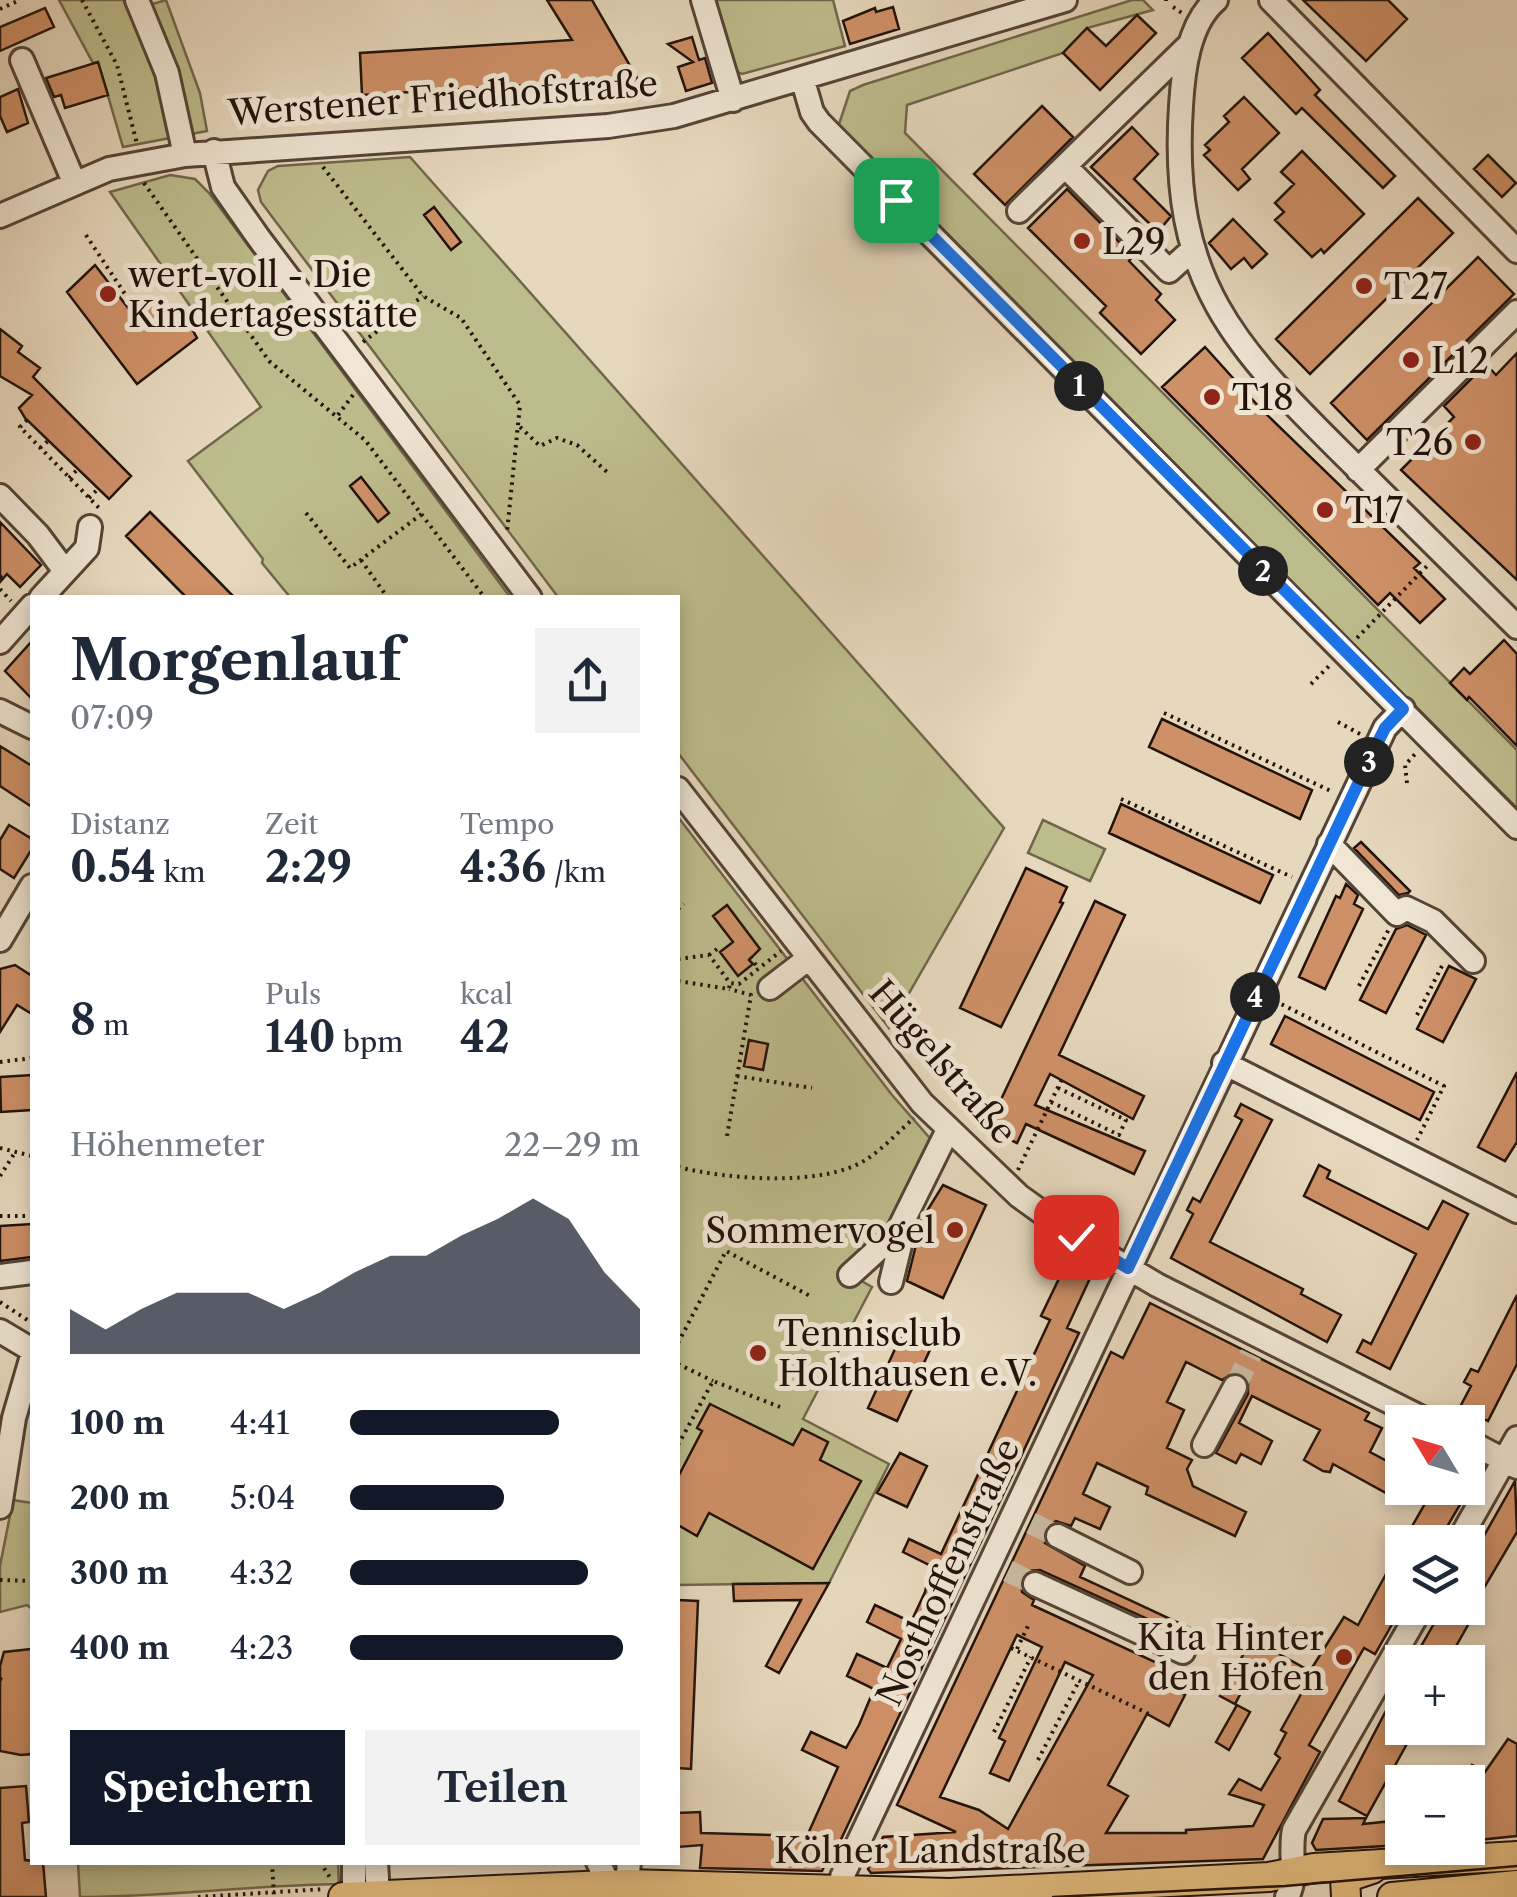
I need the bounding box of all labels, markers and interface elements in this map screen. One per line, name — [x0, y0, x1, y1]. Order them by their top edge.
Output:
street label: Werstener Friedhofstraße — [226, 62, 659, 135]
pin — [854, 158, 939, 243]
icon: arrive — [869, 173, 924, 228]
place label: L29 — [1102, 220, 1166, 263]
marker: L29 — [1071, 230, 1093, 252]
place label: wert-voll - Die Kindertagesstätte — [127, 253, 418, 336]
place label: T27 — [1384, 265, 1448, 308]
marker: T27 — [1353, 275, 1375, 297]
marker: wert-voll - Die Kindertagesstätte — [97, 283, 119, 305]
place label: L12 — [1431, 339, 1489, 382]
marker: L12 — [1400, 349, 1422, 371]
pin: 1 — [1054, 361, 1104, 411]
text: 1 — [1073, 369, 1085, 403]
place label: T18 — [1232, 376, 1294, 419]
marker: T18 — [1201, 386, 1223, 408]
place label: T26 — [1386, 421, 1453, 464]
marker: T26 — [1462, 431, 1484, 453]
place label: T17 — [1345, 489, 1403, 532]
marker: T17 — [1314, 499, 1336, 521]
pin: 2 — [1238, 546, 1288, 596]
text: 2 — [1255, 554, 1271, 588]
text: Morgenlauf — [70, 627, 401, 694]
button: share — [535, 628, 640, 733]
text: 07:09 — [70, 698, 154, 737]
pin: 3 — [1344, 737, 1394, 787]
text: 3 — [1361, 745, 1377, 779]
text: Distanz — [70, 807, 170, 841]
text: Zeit — [265, 807, 318, 841]
text: Tempo — [460, 807, 554, 841]
text: 0.54 — [70, 841, 156, 893]
text: 2:29 — [265, 841, 352, 893]
text: 4:36 — [460, 841, 546, 893]
text: km — [156, 855, 206, 889]
text: /km — [546, 855, 606, 889]
street label: Hügelstraße — [860, 971, 1026, 1153]
pin: 4 — [1230, 972, 1280, 1022]
text: Puls — [265, 977, 321, 1011]
text: kcal — [460, 977, 513, 1011]
text: 4 — [1247, 980, 1263, 1014]
text: 8 — [70, 994, 96, 1046]
text: m — [96, 1008, 129, 1042]
text: 140 — [265, 1011, 336, 1063]
text: 42 — [460, 1011, 510, 1063]
text: bpm — [336, 1025, 403, 1059]
text: Höhenmeter — [70, 1125, 265, 1164]
text: 22–29 m — [504, 1125, 640, 1164]
pin — [1034, 1195, 1119, 1280]
place label: Sommervogel — [705, 1209, 935, 1252]
icon: check — [1049, 1210, 1104, 1265]
marker: Sommervogel — [944, 1219, 966, 1241]
place label: Tennisclub Holthausen e.V. — [778, 1312, 1037, 1395]
marker: Tennisclub Holthausen e.V. — [747, 1342, 769, 1364]
text: 100 m — [70, 1403, 165, 1442]
text: 4:41 — [230, 1403, 289, 1442]
north arrow — [1385, 1405, 1485, 1505]
map controls — [1385, 1405, 1485, 1865]
street label: Nosthoffenstraße — [867, 1432, 1029, 1712]
text: 200 m — [70, 1478, 170, 1517]
text: 5:04 — [230, 1478, 295, 1517]
button: layers — [1385, 1525, 1485, 1625]
text: 300 m — [70, 1553, 169, 1592]
text: 4:32 — [230, 1553, 294, 1592]
place label: Kita Hinter den Höfen — [1137, 1616, 1324, 1699]
text: 400 m — [70, 1628, 170, 1667]
text: 4:23 — [230, 1628, 294, 1667]
button: + — [1385, 1645, 1485, 1745]
marker: Kita Hinter den Höfen — [1333, 1646, 1355, 1668]
button: Speichern — [70, 1730, 345, 1845]
button: Teilen — [365, 1730, 640, 1845]
button: − — [1385, 1765, 1485, 1865]
street label: Kölner Landstraße — [774, 1829, 1086, 1872]

